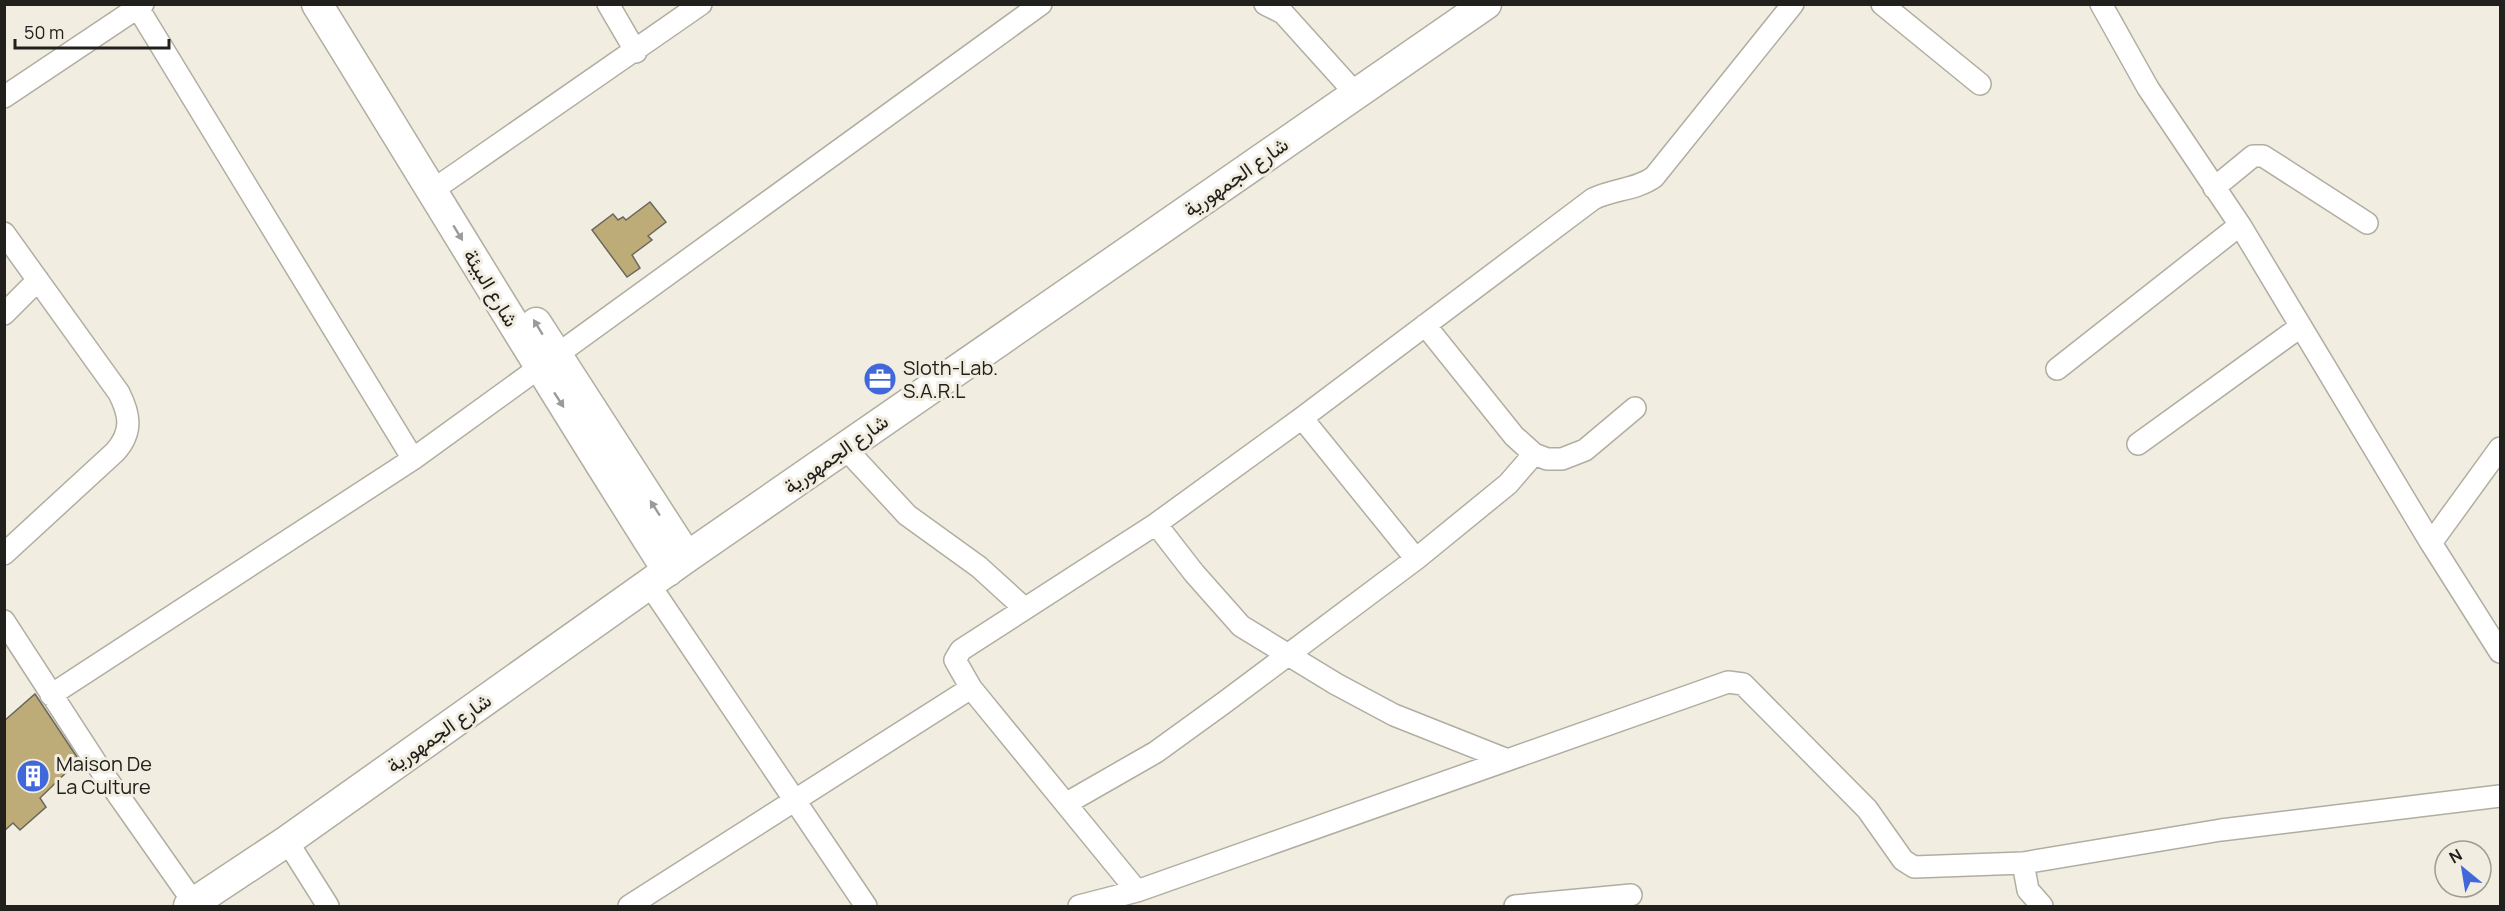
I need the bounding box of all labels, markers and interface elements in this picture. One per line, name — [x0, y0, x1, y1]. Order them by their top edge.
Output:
scale bar — [15, 12, 170, 50]
text: 50 m — [24, 20, 64, 44]
street label: شارع الجمهورية — [1178, 131, 1294, 223]
one-way arrow — [453, 225, 463, 242]
street label: شارع البيئة — [457, 244, 525, 332]
one-way arrow — [533, 319, 544, 335]
place label: Sloth-Lab. S.A.R.L — [903, 354, 998, 404]
office icon: Sloth-Lab. S.A.R.L — [862, 361, 898, 397]
one-way arrow — [553, 391, 564, 408]
street label: شارع الجمهورية — [778, 408, 894, 500]
one-way arrow — [650, 500, 661, 516]
street label: شارع الجمهورية — [381, 687, 497, 779]
place label: Maison De La Culture — [56, 750, 152, 800]
building icon: Maison De La Culture — [15, 758, 51, 794]
north arrow — [2433, 839, 2493, 899]
text: N — [2445, 844, 2466, 868]

